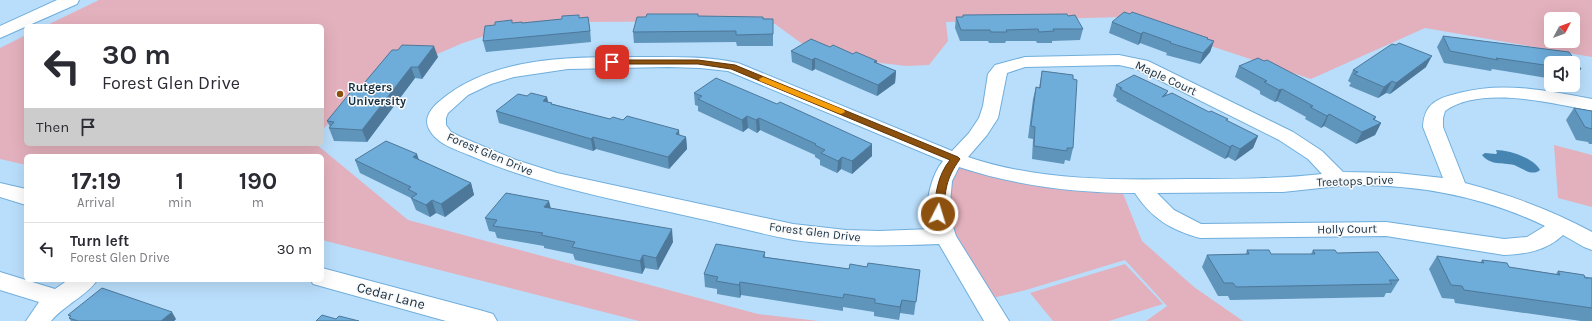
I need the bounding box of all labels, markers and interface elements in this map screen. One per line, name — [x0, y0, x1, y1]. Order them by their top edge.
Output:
north arrow — [1544, 12, 1580, 48]
map controls — [1544, 12, 1580, 92]
text: 30 m — [102, 38, 171, 71]
icon: left — [36, 40, 88, 92]
pin — [595, 45, 629, 79]
icon: arrive — [601, 51, 623, 73]
button: sound — [1544, 56, 1580, 92]
street label: Maple Court — [1133, 58, 1199, 99]
text: Forest Glen Drive — [102, 72, 240, 94]
place label: Rutgers University — [348, 80, 406, 108]
marker: Rutgers University — [335, 89, 345, 99]
icon: arrive — [77, 116, 99, 138]
text: Then — [36, 118, 69, 136]
street label: Forest Glen Drive — [445, 130, 535, 178]
text: 17:19 — [71, 167, 121, 195]
text: 1 — [176, 167, 184, 195]
text: 190 — [239, 167, 277, 195]
street label: Treetops Drive — [1316, 173, 1394, 189]
position arrow — [917, 193, 959, 235]
text: Arrival — [77, 195, 115, 210]
text: min — [168, 195, 192, 210]
text: m — [252, 195, 264, 210]
street label: Forest Glen Drive — [768, 219, 862, 245]
street label: Holly Court — [1317, 221, 1377, 237]
text: Turn left — [70, 232, 129, 250]
icon: left — [36, 238, 58, 260]
text: 30 m — [277, 240, 312, 258]
text: Forest Glen Drive — [70, 250, 170, 265]
street label: Cedar Lane — [355, 279, 427, 313]

